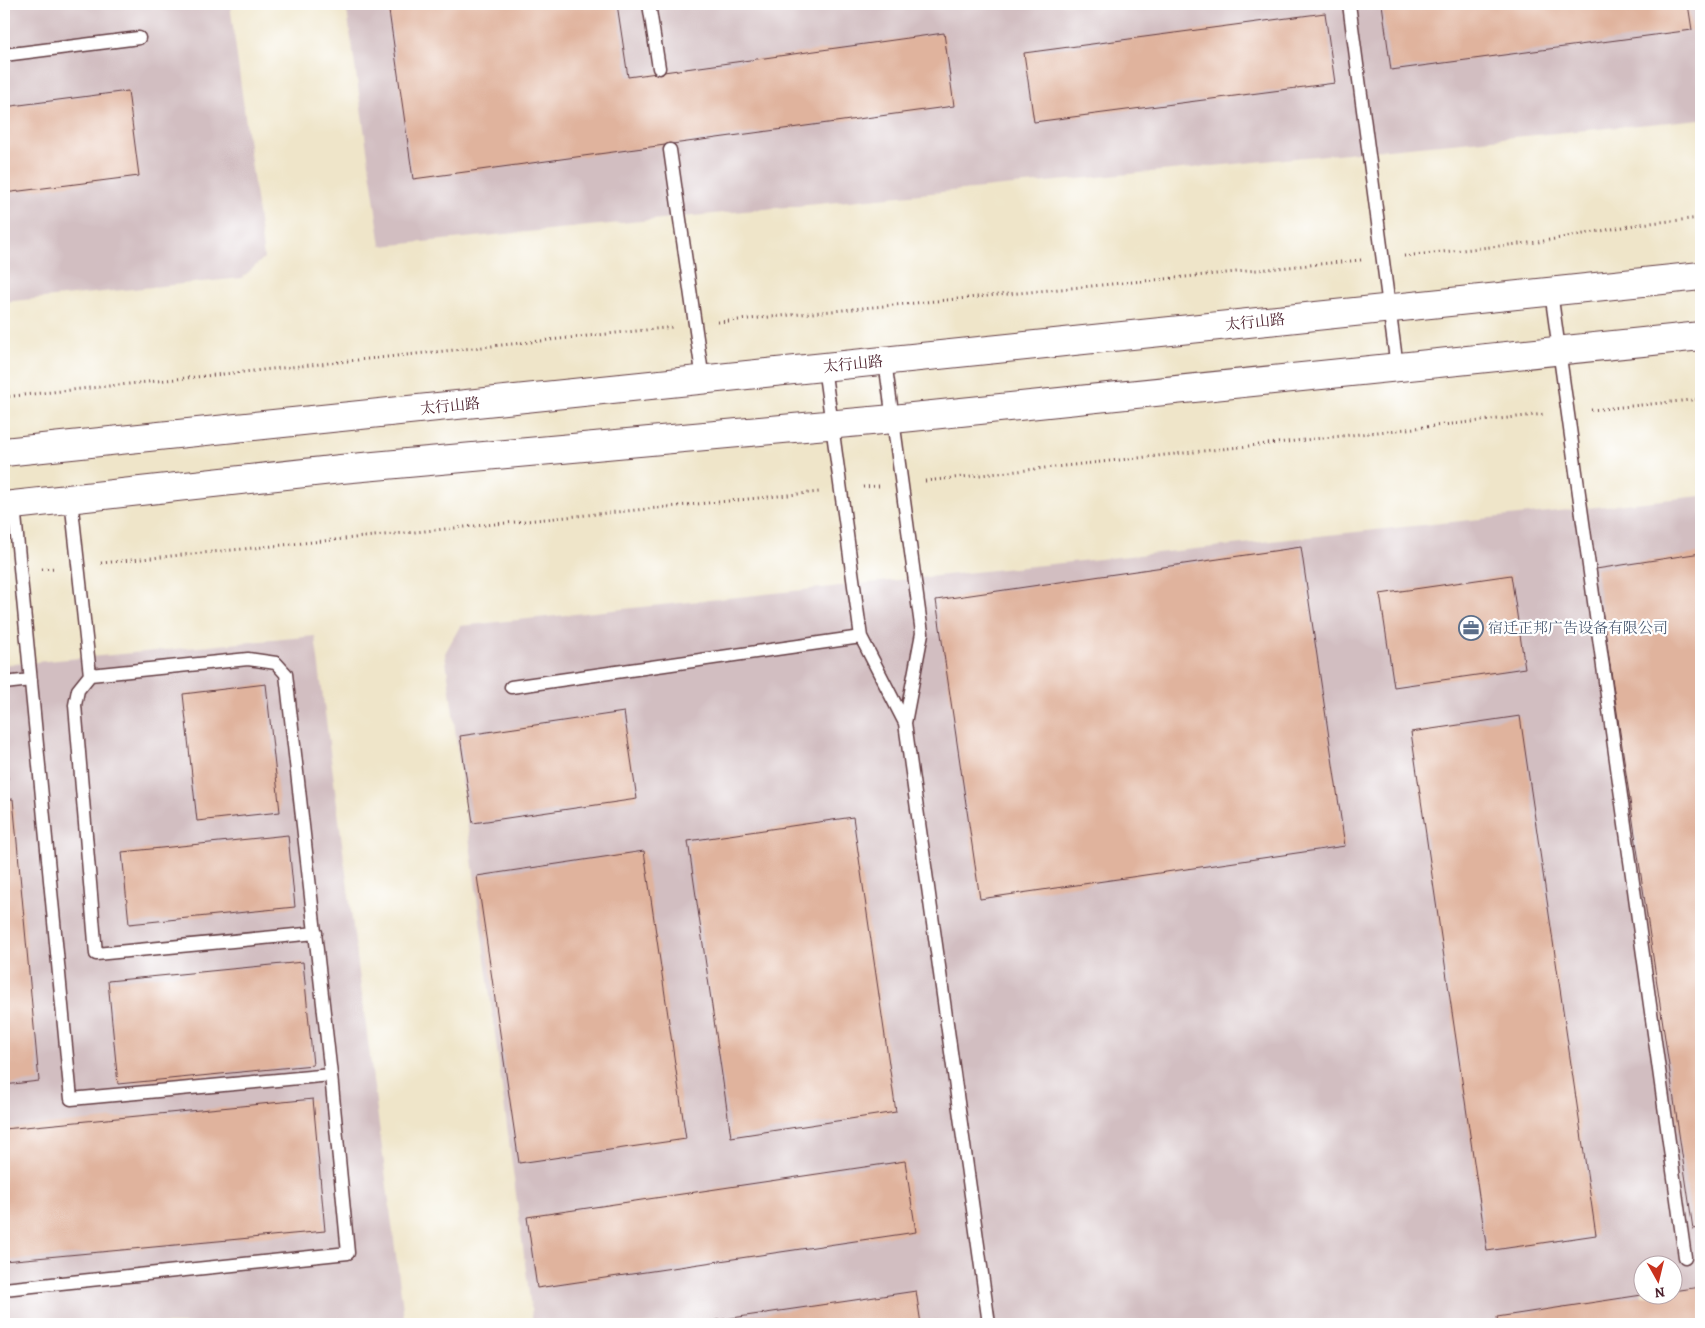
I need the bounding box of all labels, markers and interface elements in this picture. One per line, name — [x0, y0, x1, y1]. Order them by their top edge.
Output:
street label: 太行山路 — [1224, 309, 1286, 335]
street label: 太行山路 — [822, 351, 884, 377]
street label: 太行山路 — [419, 393, 481, 419]
office icon: 宿迁正邦广告设备有限公司 — [1458, 615, 1484, 641]
place label: 宿迁正邦广告设备有限公司 — [1488, 618, 1668, 638]
north arrow — [1632, 1256, 1682, 1306]
text: N — [1653, 1282, 1666, 1302]

